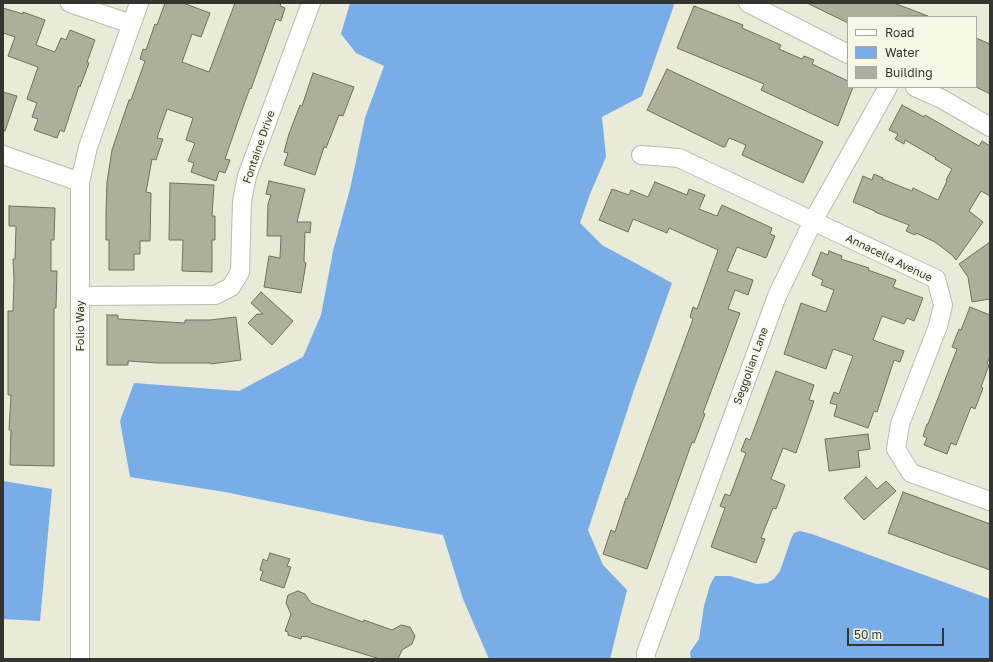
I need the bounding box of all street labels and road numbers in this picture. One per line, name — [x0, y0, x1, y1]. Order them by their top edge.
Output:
street label: Fontaine Drive — [240, 109, 278, 185]
street label: Annacella Avenue — [844, 231, 934, 285]
street label: Folio Way — [74, 300, 88, 352]
street label: Seggolian Lane — [731, 325, 771, 407]

